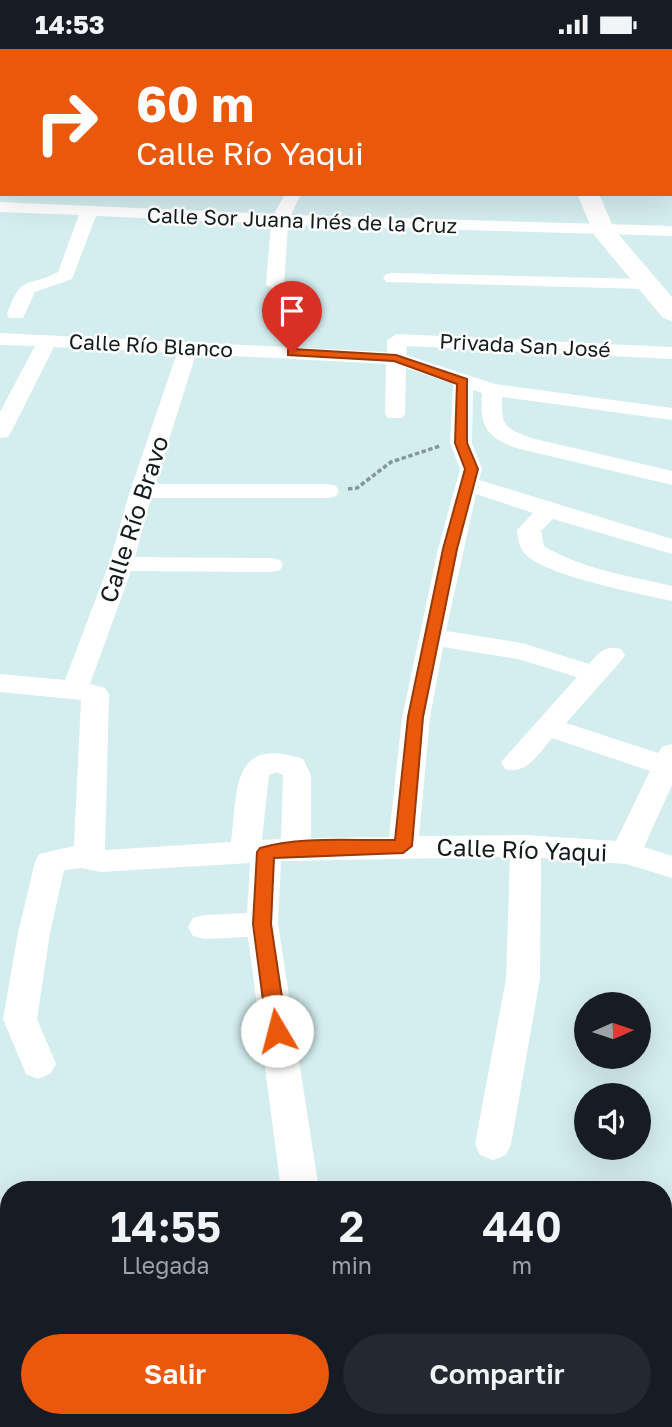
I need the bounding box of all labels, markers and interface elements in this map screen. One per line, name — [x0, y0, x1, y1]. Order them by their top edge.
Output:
text: 14:53 — [35, 9, 105, 40]
text: 60 m — [136, 74, 254, 133]
icon: right — [21, 77, 112, 168]
text: Calle Río Yaqui — [136, 134, 364, 172]
street label: Calle Sor Juana Inés de la Cruz — [146, 202, 458, 238]
pin — [262, 281, 322, 353]
icon: arrive — [273, 292, 311, 330]
street label: Calle Río Blanco — [68, 328, 234, 362]
street label: Privada San José — [439, 328, 611, 362]
street label: Calle Río Bravo — [92, 432, 174, 606]
street label: Calle Río Yaqui — [436, 832, 608, 866]
north arrow — [574, 992, 651, 1069]
map controls — [574, 992, 651, 1160]
position arrow — [240, 994, 314, 1068]
button: sound — [574, 1083, 651, 1160]
text: 14:55 — [110, 1201, 221, 1251]
text: 2 — [339, 1201, 364, 1251]
text: 440 — [482, 1201, 562, 1251]
text: Llegada — [122, 1251, 209, 1279]
text: min — [331, 1251, 372, 1279]
text: m — [512, 1251, 532, 1279]
button: Salir — [21, 1334, 329, 1414]
button: Compartir — [343, 1334, 651, 1414]

